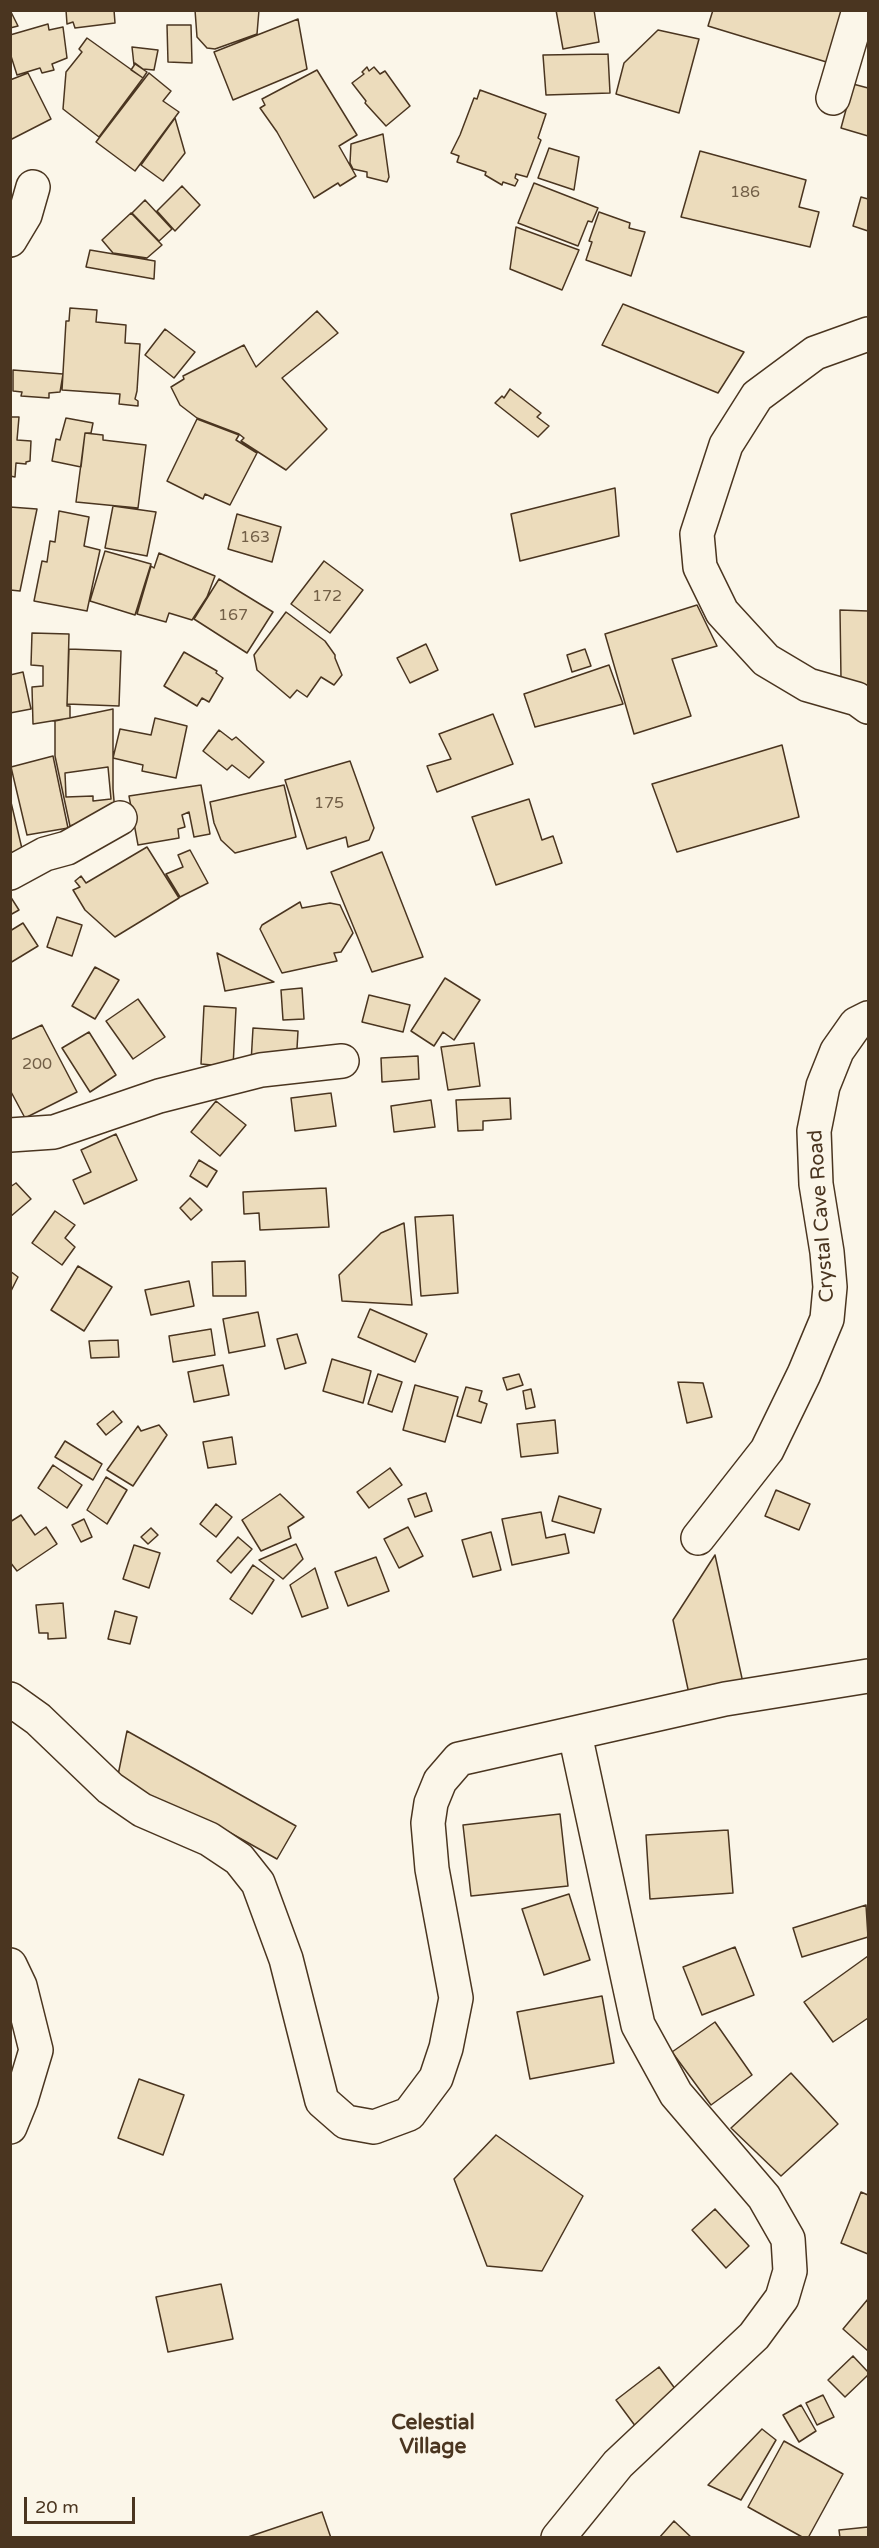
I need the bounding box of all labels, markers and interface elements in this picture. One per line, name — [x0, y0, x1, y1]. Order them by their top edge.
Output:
house number: 186 — [730, 183, 760, 203]
house number: 163 — [240, 528, 270, 548]
house number: 172 — [312, 587, 342, 607]
house number: 167 — [218, 606, 248, 626]
house number: 175 — [314, 794, 344, 814]
house number: 200 — [22, 1055, 52, 1075]
street label: Crystal Cave Road — [804, 1129, 840, 1303]
district label: Celestial Village — [391, 2410, 475, 2460]
scale bar — [27, 2485, 138, 2523]
text: 20 m — [35, 2496, 79, 2518]

